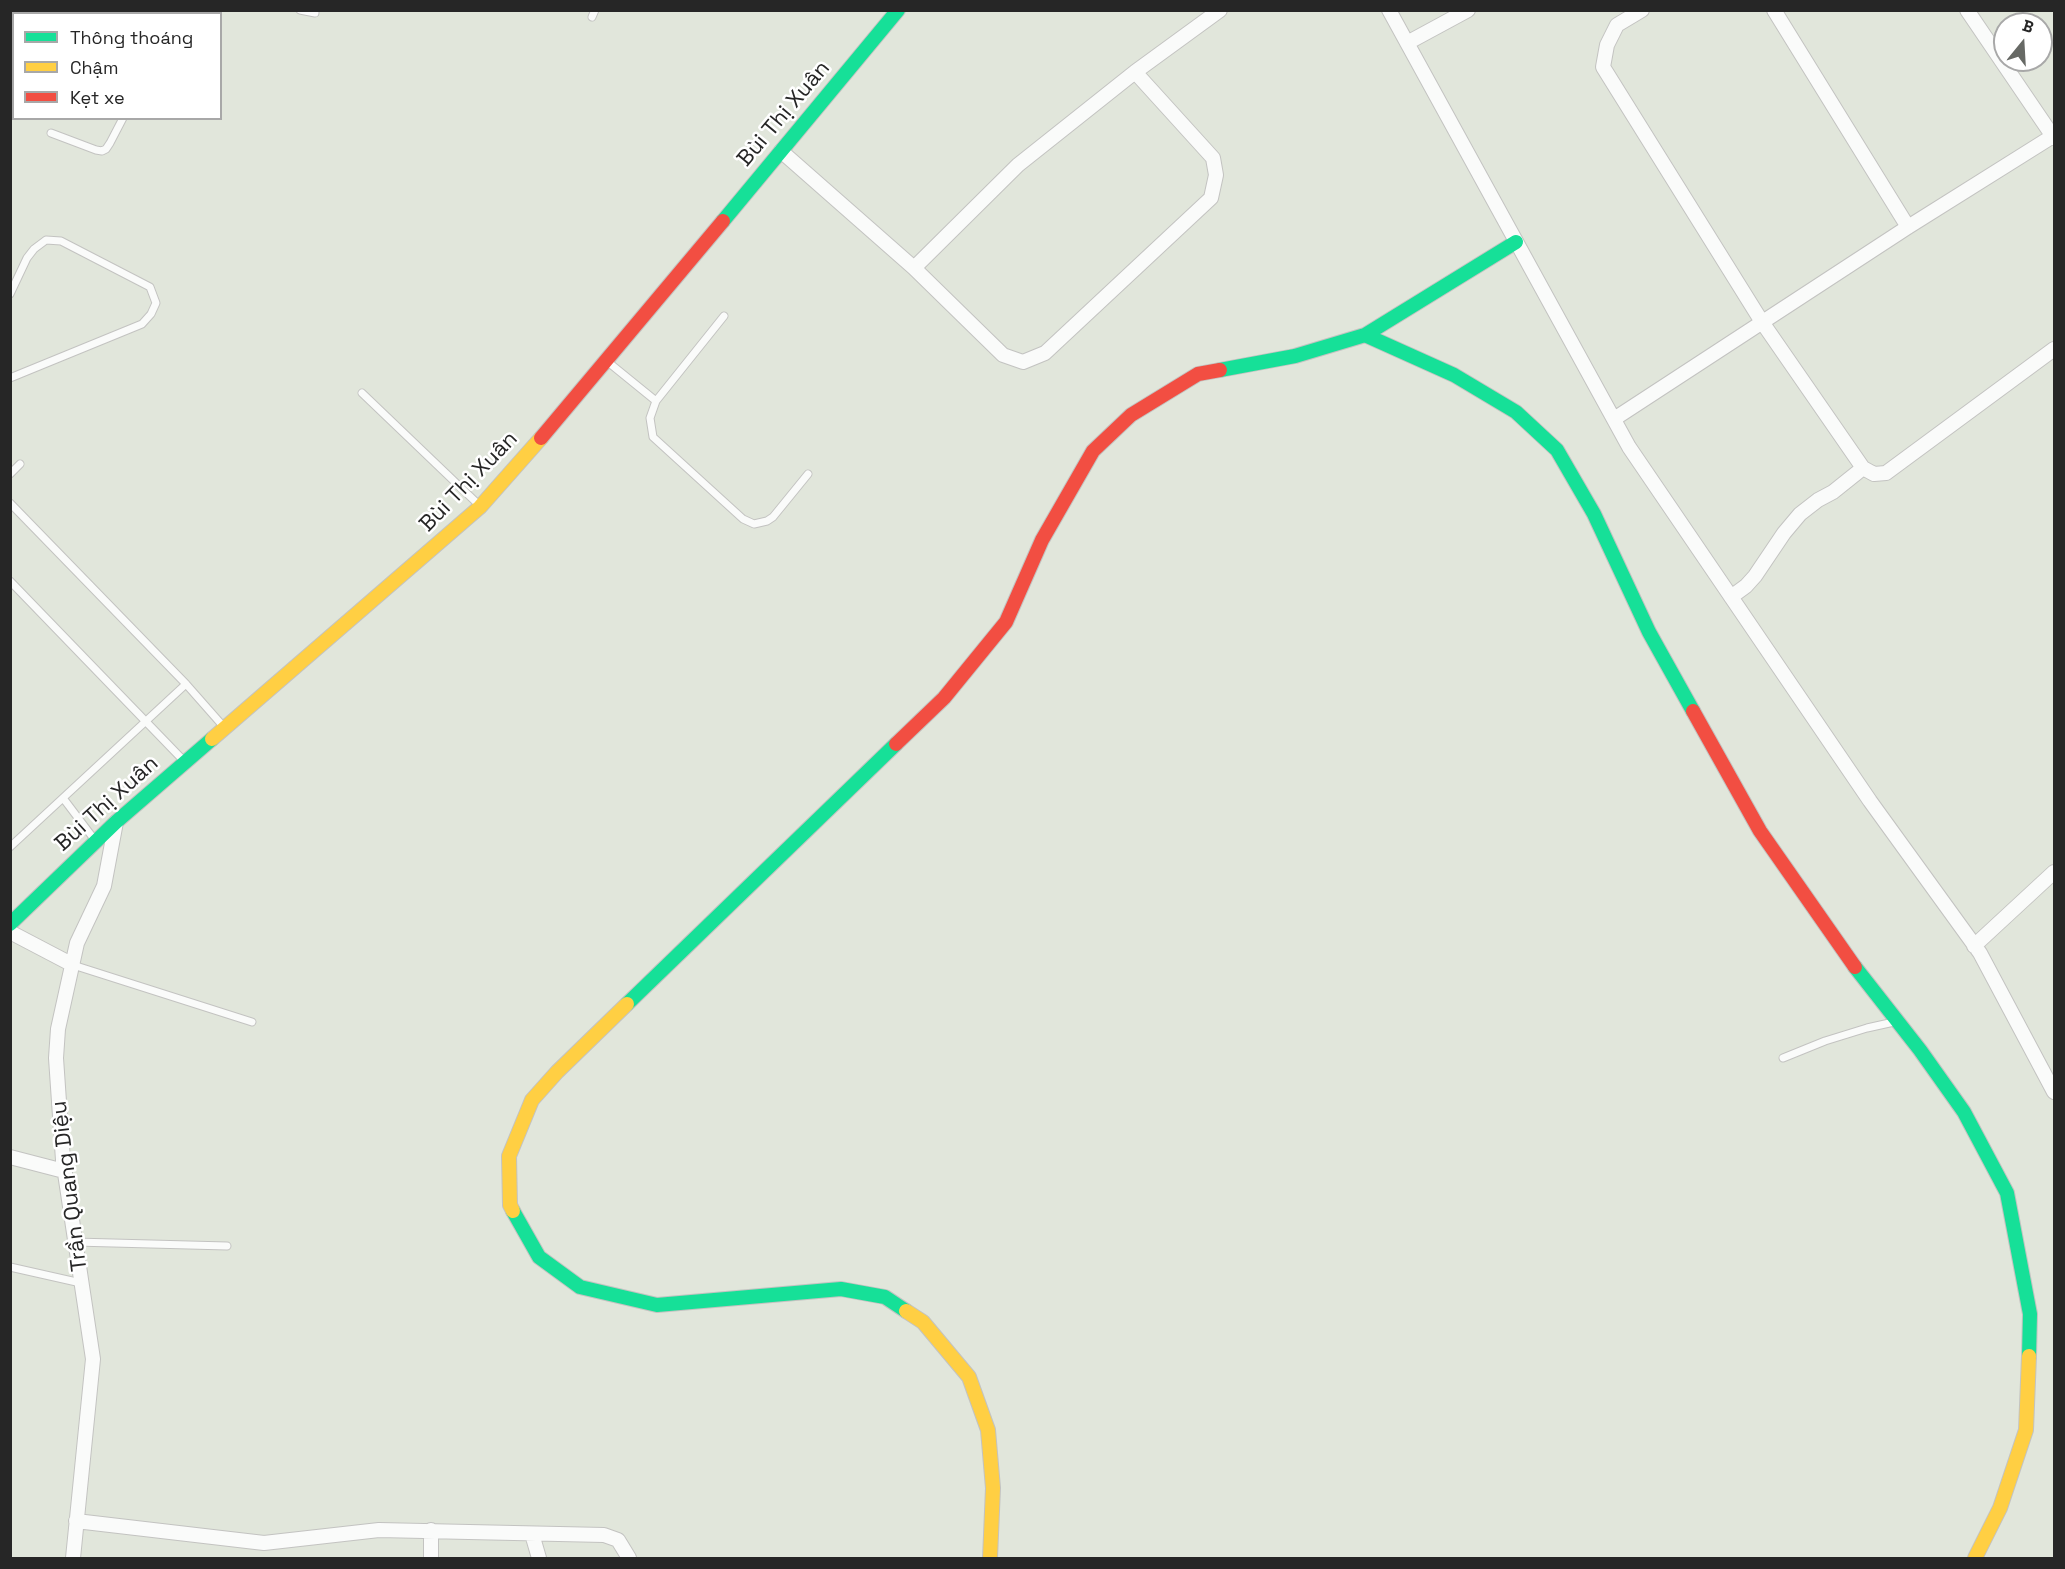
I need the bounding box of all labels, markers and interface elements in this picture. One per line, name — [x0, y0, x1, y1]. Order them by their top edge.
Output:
legend — [12, 12, 222, 120]
north arrow — [1993, 12, 2053, 72]
text: B — [2020, 15, 2036, 38]
text: Thông thoáng — [70, 26, 193, 49]
text: Chậm — [70, 56, 118, 79]
street label: Bùi Thị Xuân — [732, 56, 836, 172]
text: Kẹt xe — [70, 86, 125, 109]
street label: Bùi Thị Xuân — [414, 426, 524, 538]
street label: Bùi Thị Xuân — [50, 751, 164, 857]
street label: Trần Quang Diệu — [46, 1099, 94, 1273]

